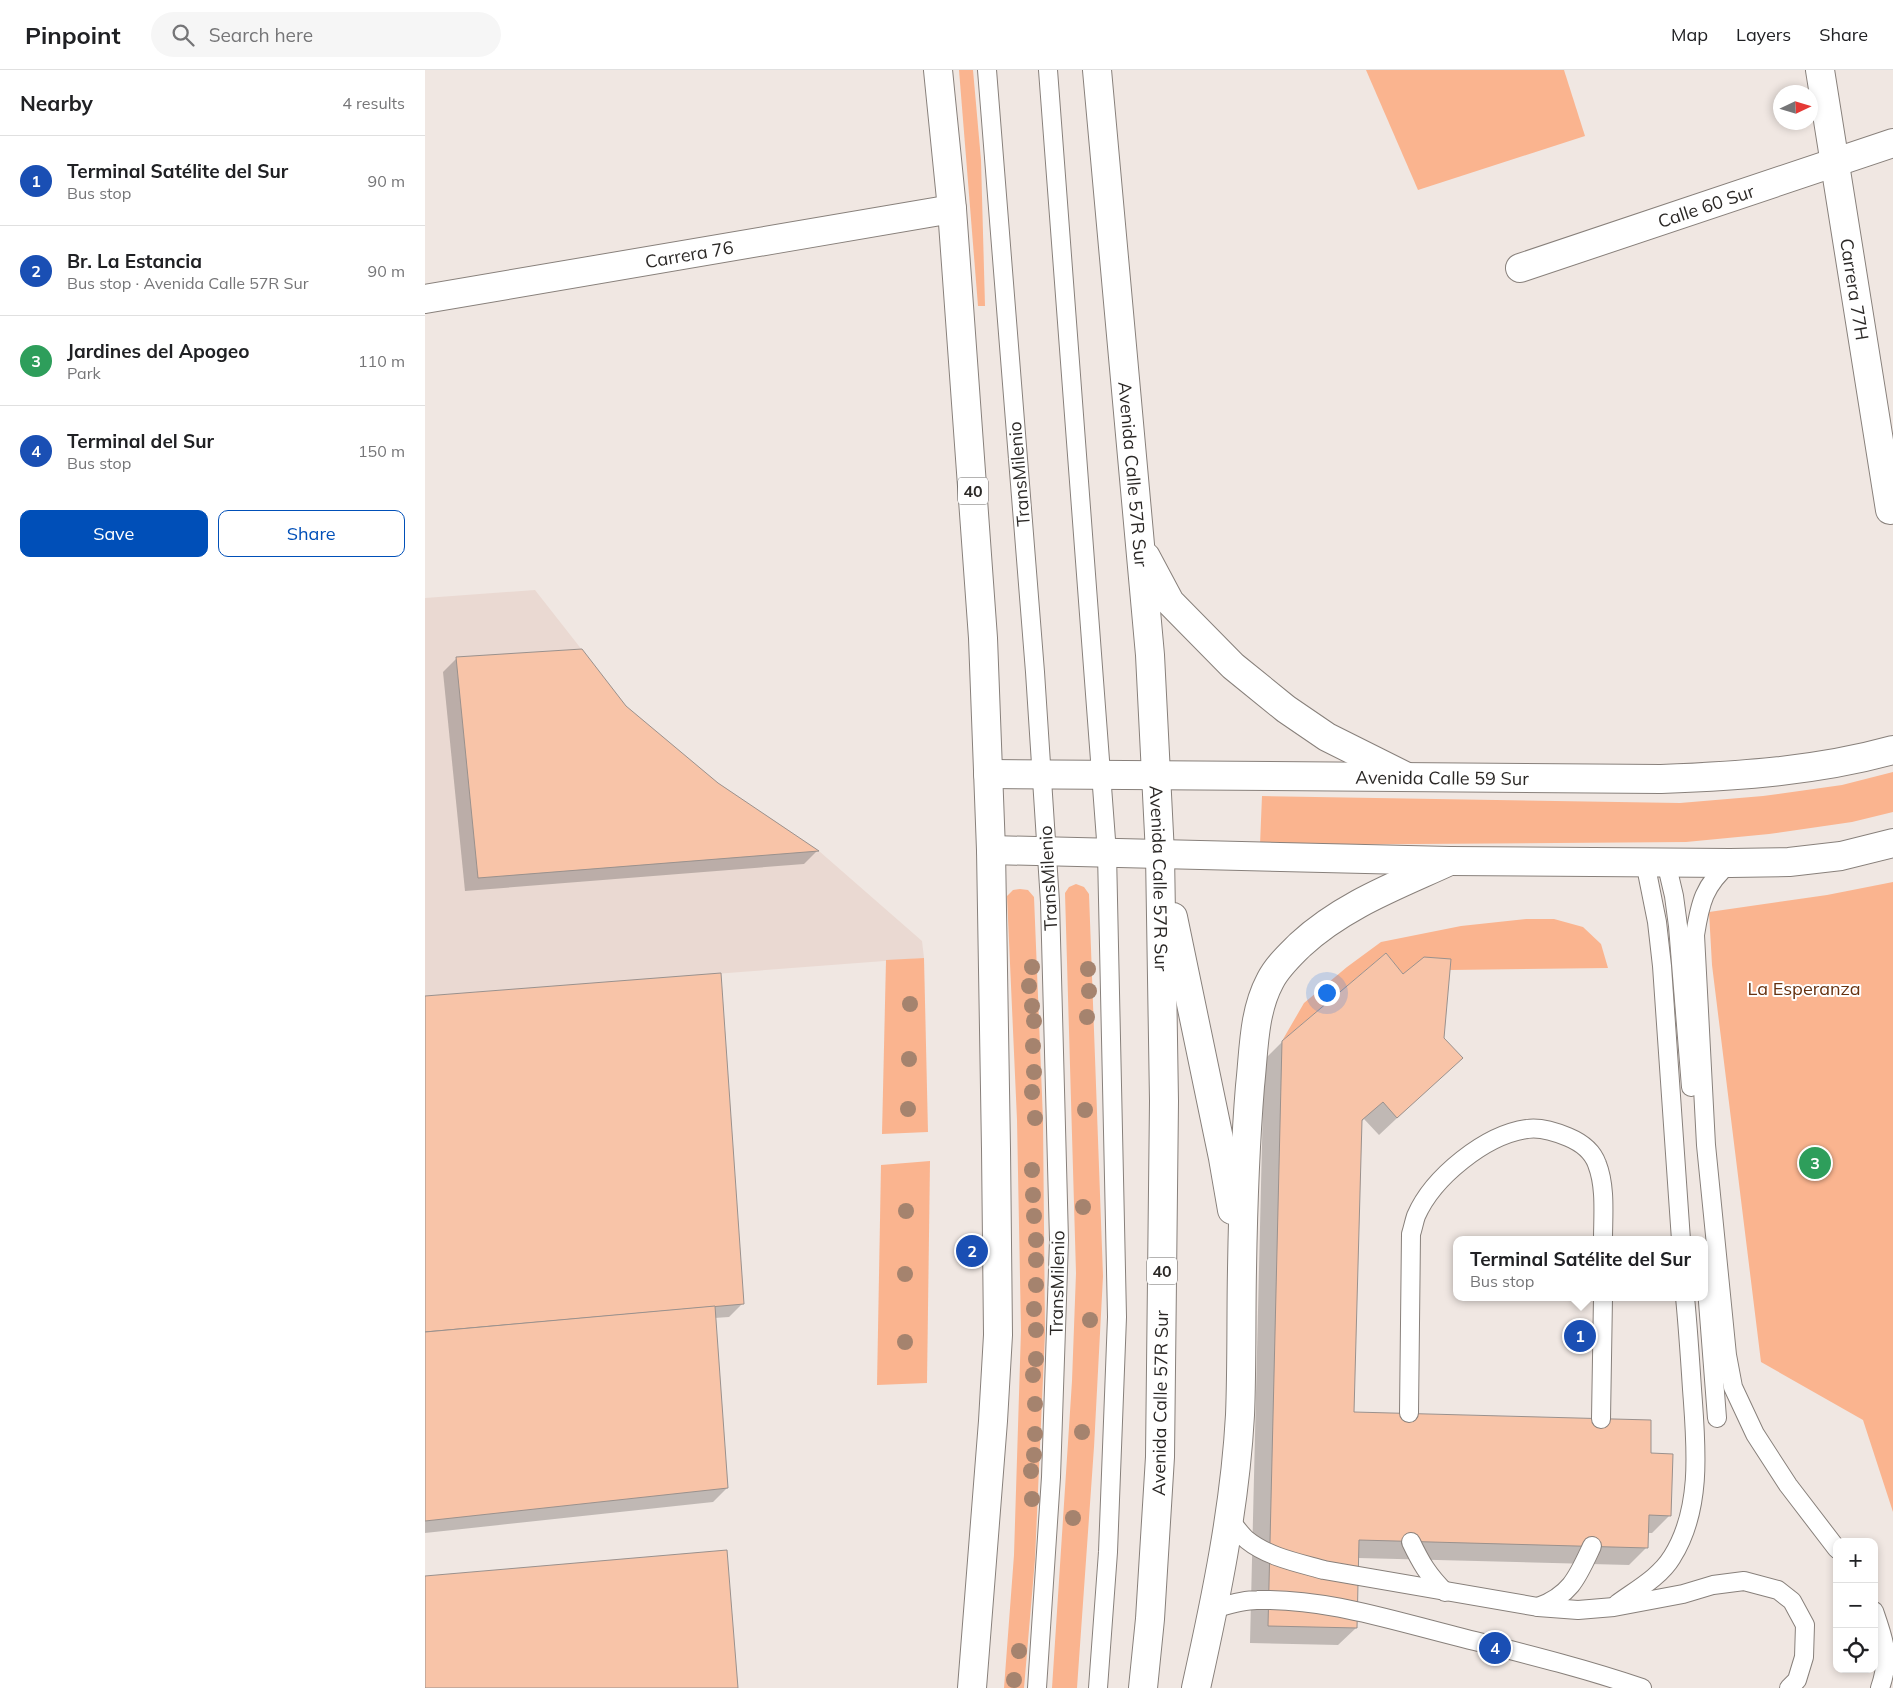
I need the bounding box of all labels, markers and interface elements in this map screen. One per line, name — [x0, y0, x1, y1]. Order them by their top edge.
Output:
search box — [151, 12, 501, 57]
text: Pinpoint — [25, 20, 121, 50]
icon: search — [169, 21, 197, 49]
text: Search here — [209, 23, 313, 47]
text: Map — [1671, 23, 1708, 46]
text: Layers — [1736, 23, 1791, 46]
text: Share — [1819, 23, 1868, 46]
north arrow — [1773, 85, 1818, 130]
text: Nearby — [20, 90, 93, 116]
text: 4 results — [342, 93, 405, 113]
text: Terminal Satélite del Sur — [67, 159, 288, 183]
text: 1 — [31, 171, 41, 191]
text: 90 m — [368, 171, 405, 191]
street label: Calle 60 Sur — [1655, 179, 1758, 233]
text: Bus stop — [67, 183, 131, 203]
street label: Carrera 76 — [643, 235, 735, 273]
street label: Carrera 77H — [1835, 237, 1874, 342]
text: Br. La Estancia — [67, 249, 202, 273]
text: 2 — [31, 261, 41, 281]
text: 90 m — [368, 261, 405, 281]
text: Bus stop · Avenida Calle 57R Sur — [67, 273, 309, 293]
text: Jardines del Apogeo — [67, 339, 249, 363]
text: 3 — [31, 351, 41, 371]
text: 110 m — [358, 351, 405, 371]
text: Park — [67, 363, 101, 383]
street label: Avenida Calle 57R Sur — [1114, 381, 1154, 568]
street label: TransMilenio — [1003, 421, 1035, 527]
text: Terminal del Sur — [67, 429, 214, 453]
text: 4 — [31, 441, 41, 461]
text: 150 m — [358, 441, 405, 461]
text: Bus stop — [67, 453, 131, 473]
road number: 40 — [958, 478, 988, 504]
button: Save — [20, 510, 208, 557]
button: Share — [218, 510, 405, 557]
street label: Avenida Calle 59 Sur — [1355, 765, 1529, 790]
street label: Avenida Calle 57R Sur — [1145, 785, 1173, 972]
street label: TransMilenio — [1034, 825, 1062, 931]
park label: La Esperanza — [1747, 977, 1861, 1000]
your location — [1314, 980, 1340, 1006]
pin: 3 — [1799, 1144, 1831, 1182]
street label: TransMilenio — [1045, 1230, 1069, 1336]
pin: 2 — [956, 1232, 988, 1270]
popup — [1453, 1236, 1708, 1301]
text: Terminal Satélite del Sur — [1470, 1247, 1691, 1271]
road number: 40 — [1147, 1258, 1177, 1284]
text: Bus stop — [1470, 1271, 1534, 1291]
street label: Avenida Calle 57R Sur — [1147, 1309, 1173, 1496]
pin: 1 — [1564, 1317, 1596, 1355]
map controls — [1833, 1538, 1878, 1673]
button: + — [1833, 1538, 1878, 1583]
button: − — [1833, 1583, 1878, 1628]
button: locate — [1833, 1628, 1878, 1673]
pin: 4 — [1479, 1629, 1511, 1667]

